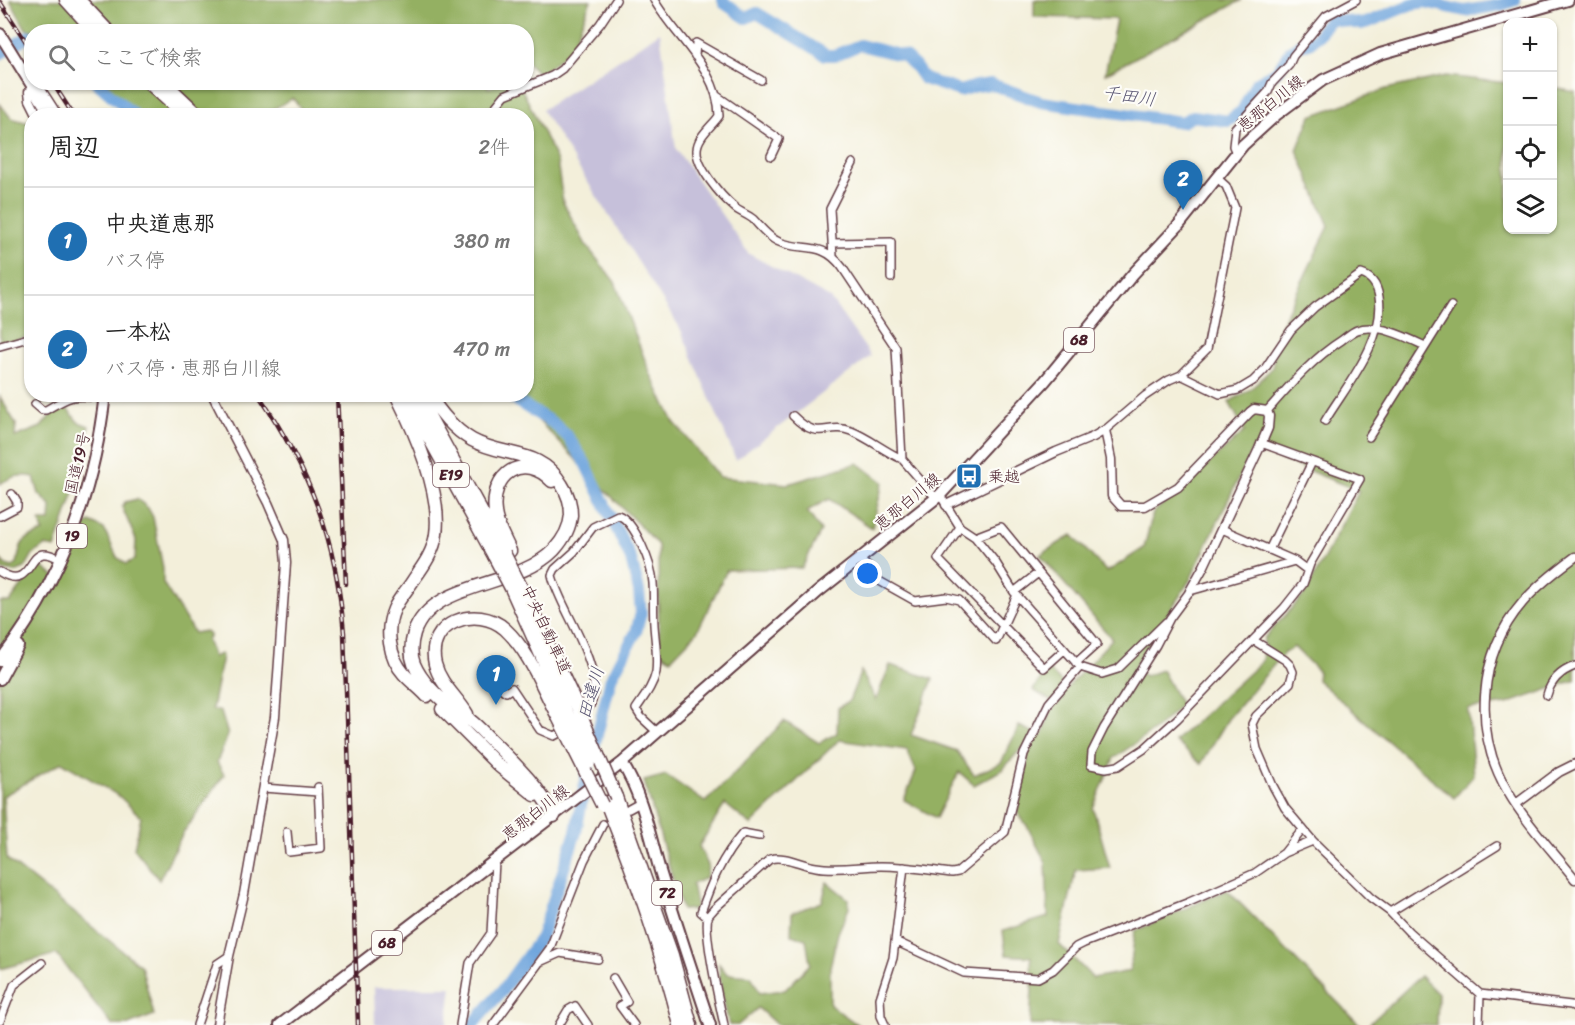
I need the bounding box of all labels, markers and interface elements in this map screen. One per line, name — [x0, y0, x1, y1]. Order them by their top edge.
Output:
map controls — [1503, 18, 1557, 234]
button: + — [1503, 18, 1557, 72]
search box — [24, 24, 534, 90]
text: ここで検索 — [93, 38, 203, 77]
icon: search — [45, 41, 78, 74]
street label: 恵那白川線 — [1230, 67, 1311, 140]
button: − — [1503, 72, 1557, 126]
water label: 千田川 — [1100, 76, 1158, 116]
text: 周辺 — [48, 124, 100, 170]
button: locate — [1503, 126, 1557, 180]
text: 2件 — [478, 130, 510, 165]
pin: 2 — [1164, 160, 1202, 210]
button: layers — [1503, 180, 1557, 234]
text: 中央道恵那 — [105, 204, 215, 243]
text: 1 — [63, 224, 72, 259]
text: 380 m — [454, 224, 510, 259]
text: バス停 — [105, 243, 165, 278]
text: 一本松 — [105, 312, 171, 351]
road number: 68 — [1064, 328, 1094, 352]
text: 2 — [62, 332, 73, 367]
text: 470 m — [453, 332, 510, 367]
text: バス停 · 恵那白川線 — [105, 351, 281, 386]
street label: 国道19号 — [56, 428, 99, 498]
bus stop icon: 乗越 — [954, 461, 984, 491]
place label: 乗越 — [988, 462, 1020, 491]
road number: E19 — [433, 463, 469, 487]
street label: 恵那白川線 — [867, 465, 947, 538]
road number: 19 — [57, 524, 87, 548]
your location — [853, 559, 882, 588]
street label: 中央自動車道 — [513, 580, 580, 679]
pin: 1 — [476, 656, 516, 705]
water label: 田違川 — [568, 663, 614, 723]
street label: 恵那白川線 — [495, 776, 576, 848]
road number: 72 — [652, 881, 682, 905]
road number: 68 — [372, 931, 402, 955]

